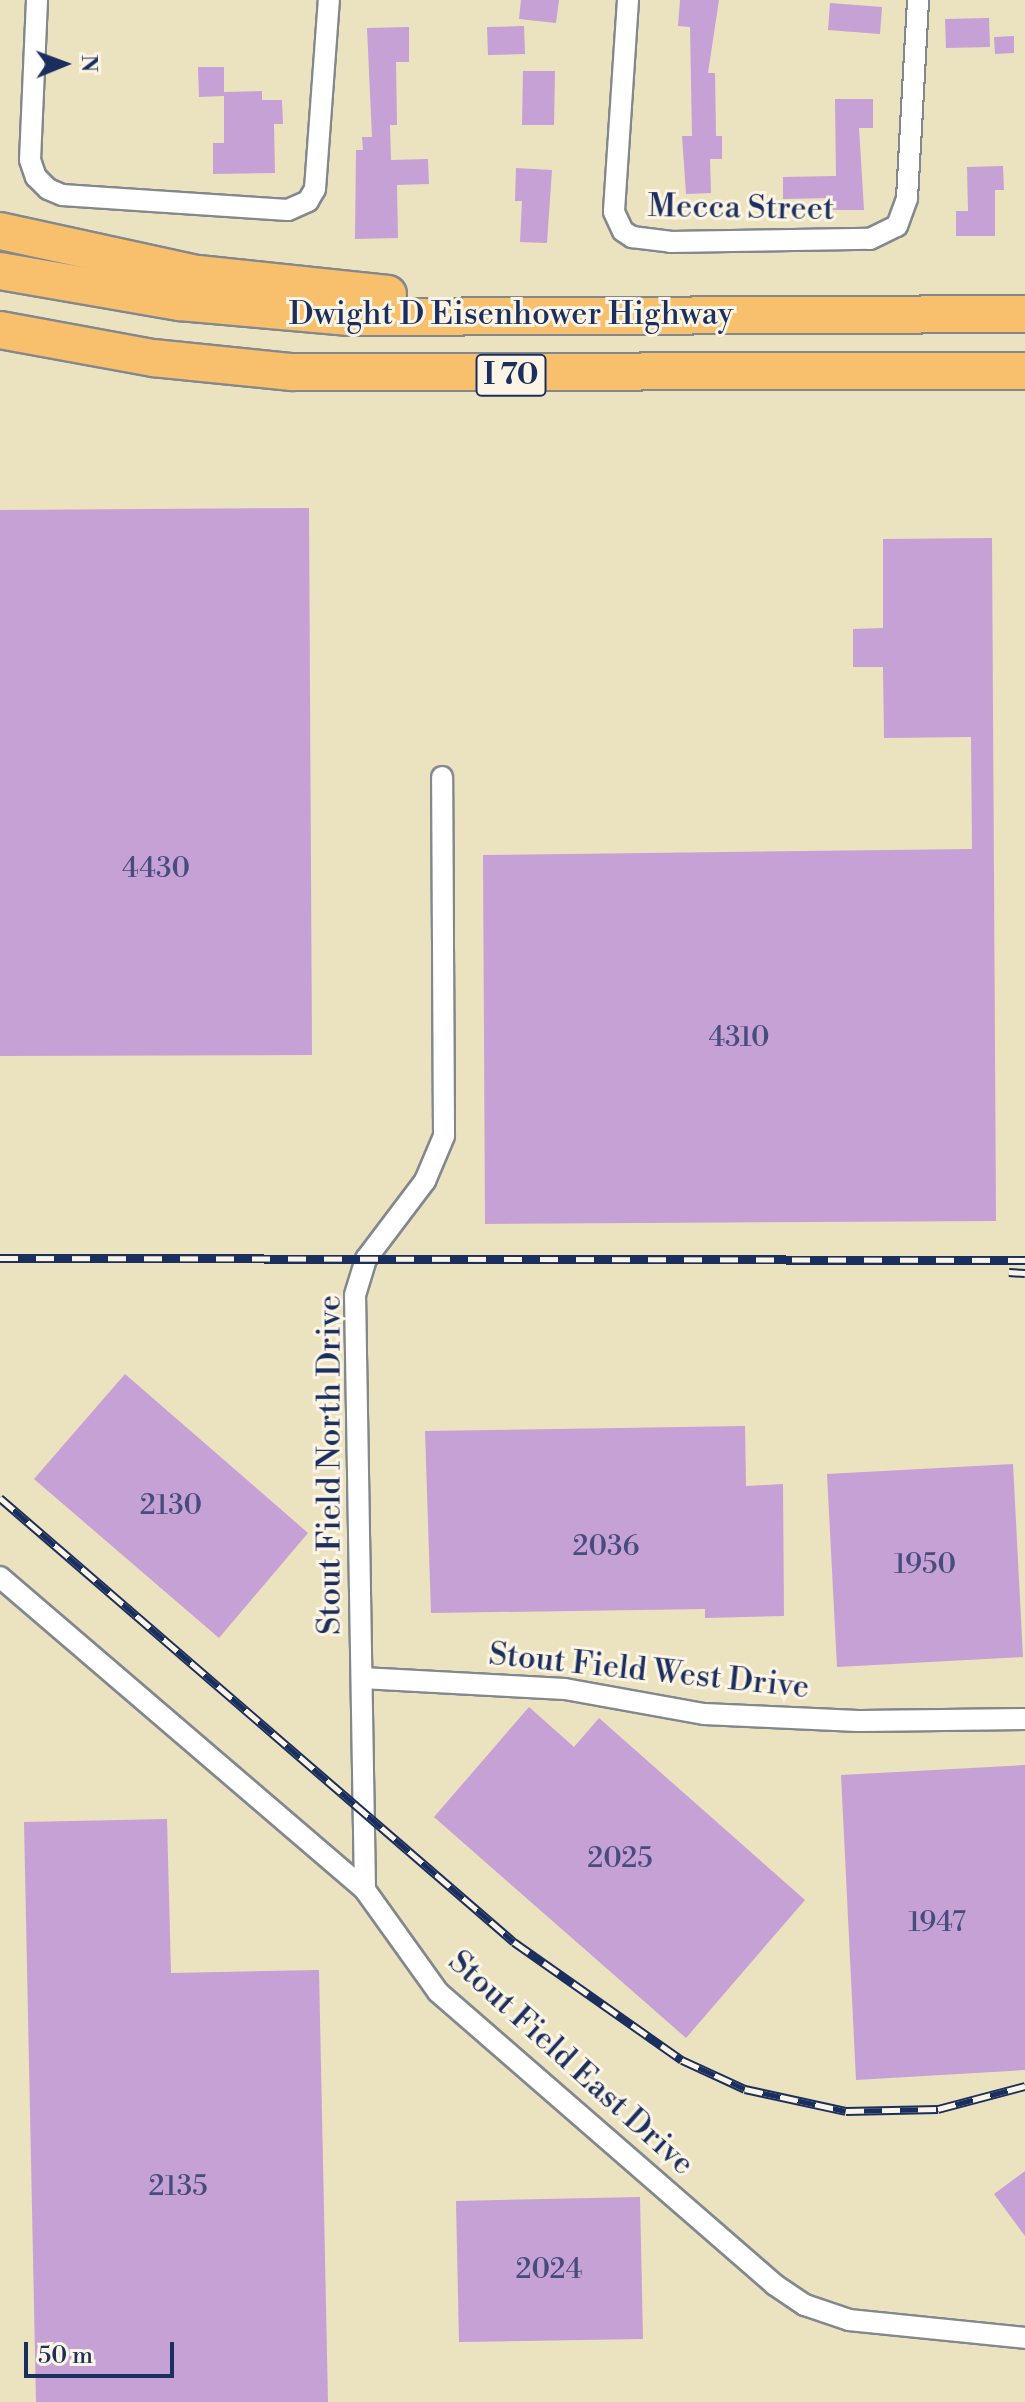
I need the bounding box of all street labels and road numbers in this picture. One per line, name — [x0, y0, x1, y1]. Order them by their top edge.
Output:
street label: Mecca Street — [647, 187, 835, 229]
street label: Dwight D Eisenhower Highway — [289, 295, 733, 333]
road number: I 70 — [475, 349, 547, 401]
street label: Stout Field North Drive — [311, 1295, 349, 1635]
street label: Stout Field West Drive — [487, 1635, 811, 1707]
street label: Stout Field East Drive — [440, 1943, 702, 2183]

